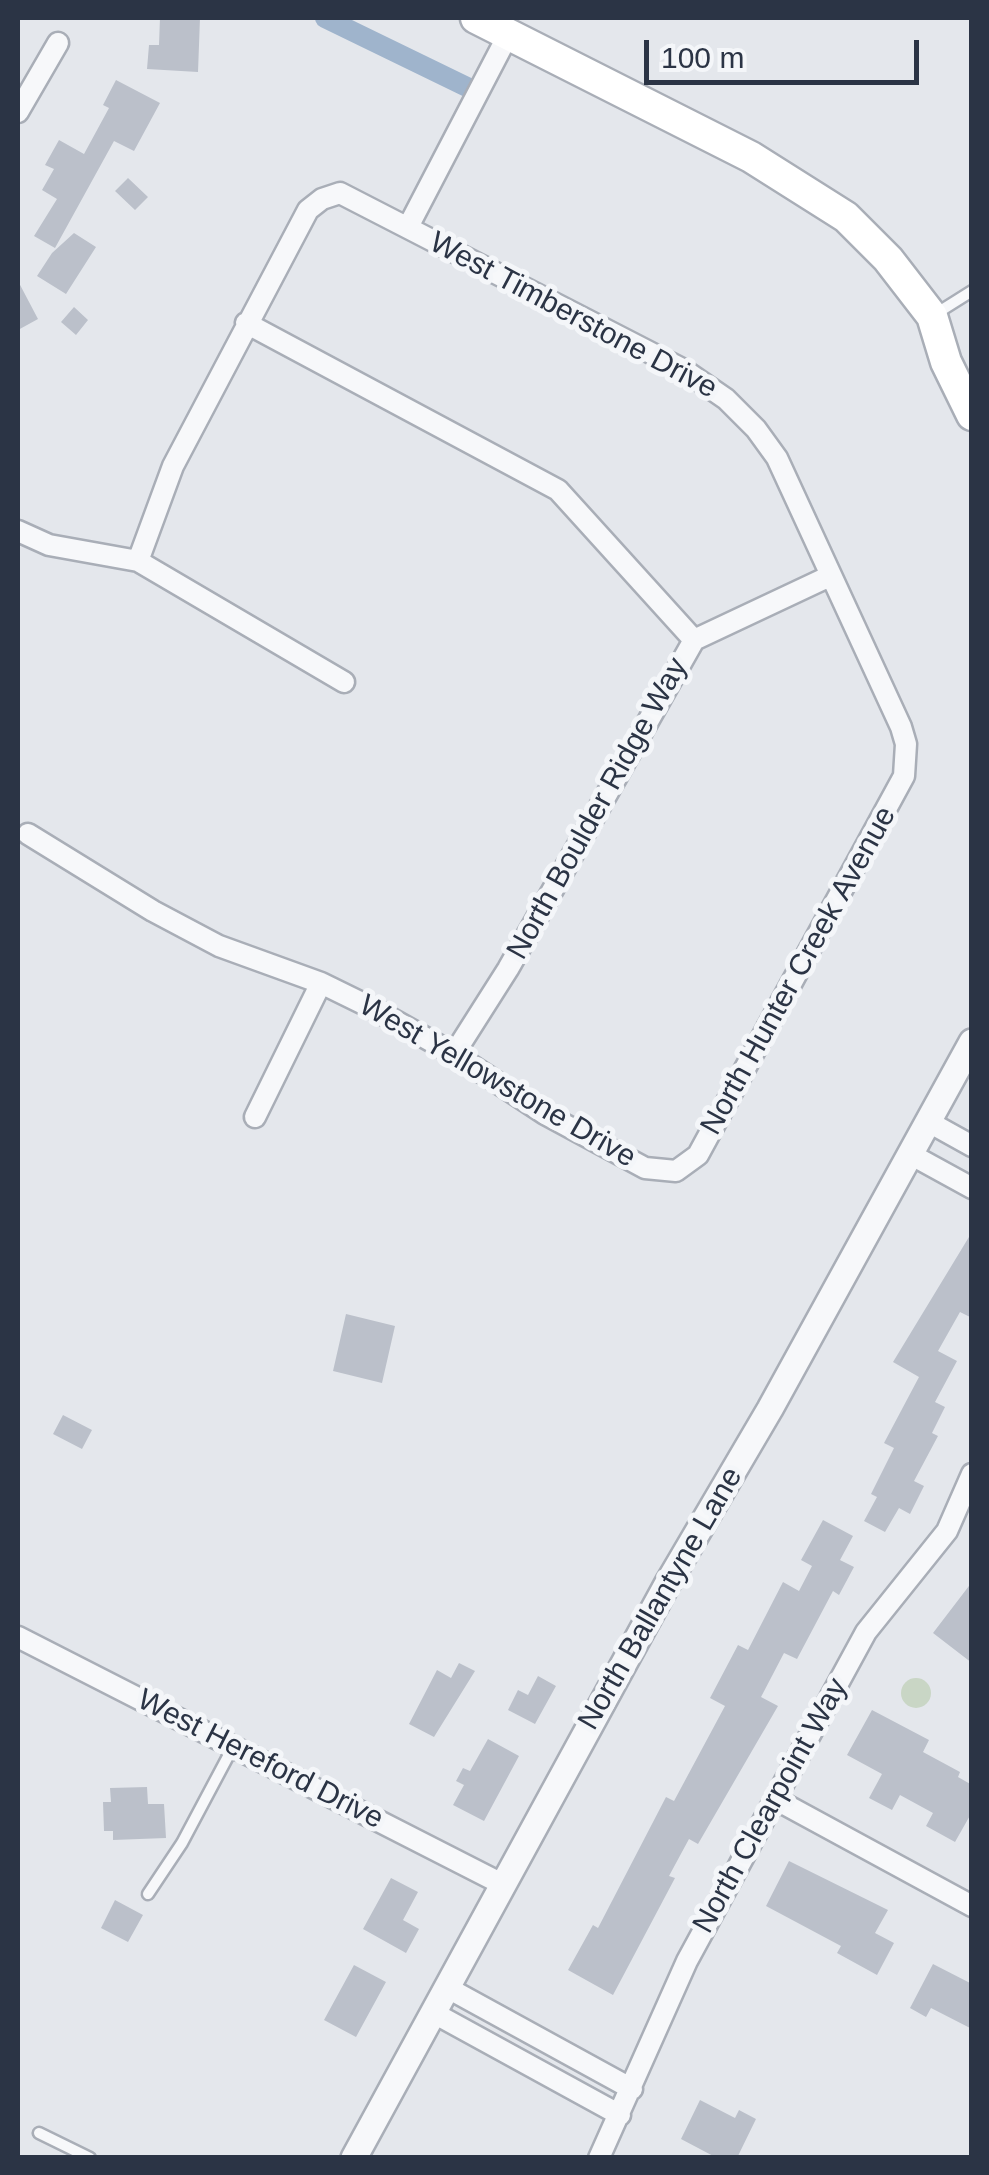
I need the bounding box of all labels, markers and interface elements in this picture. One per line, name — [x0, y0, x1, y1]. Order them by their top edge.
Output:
scale bar — [649, 20, 924, 82]
text: 100 m — [661, 41, 744, 74]
street label: West Timberstone Drive — [423, 225, 723, 407]
street label: North Boulder Ridge Way — [500, 652, 696, 966]
street label: North Hunter Creek Avenue — [694, 801, 904, 1141]
street label: West Yellowstone Drive — [352, 988, 642, 1176]
street label: North Ballantyne Lane — [571, 1461, 751, 1737]
street label: North Clearpoint Way — [686, 1672, 856, 1940]
street label: West Hereford Drive — [131, 1682, 389, 1838]

